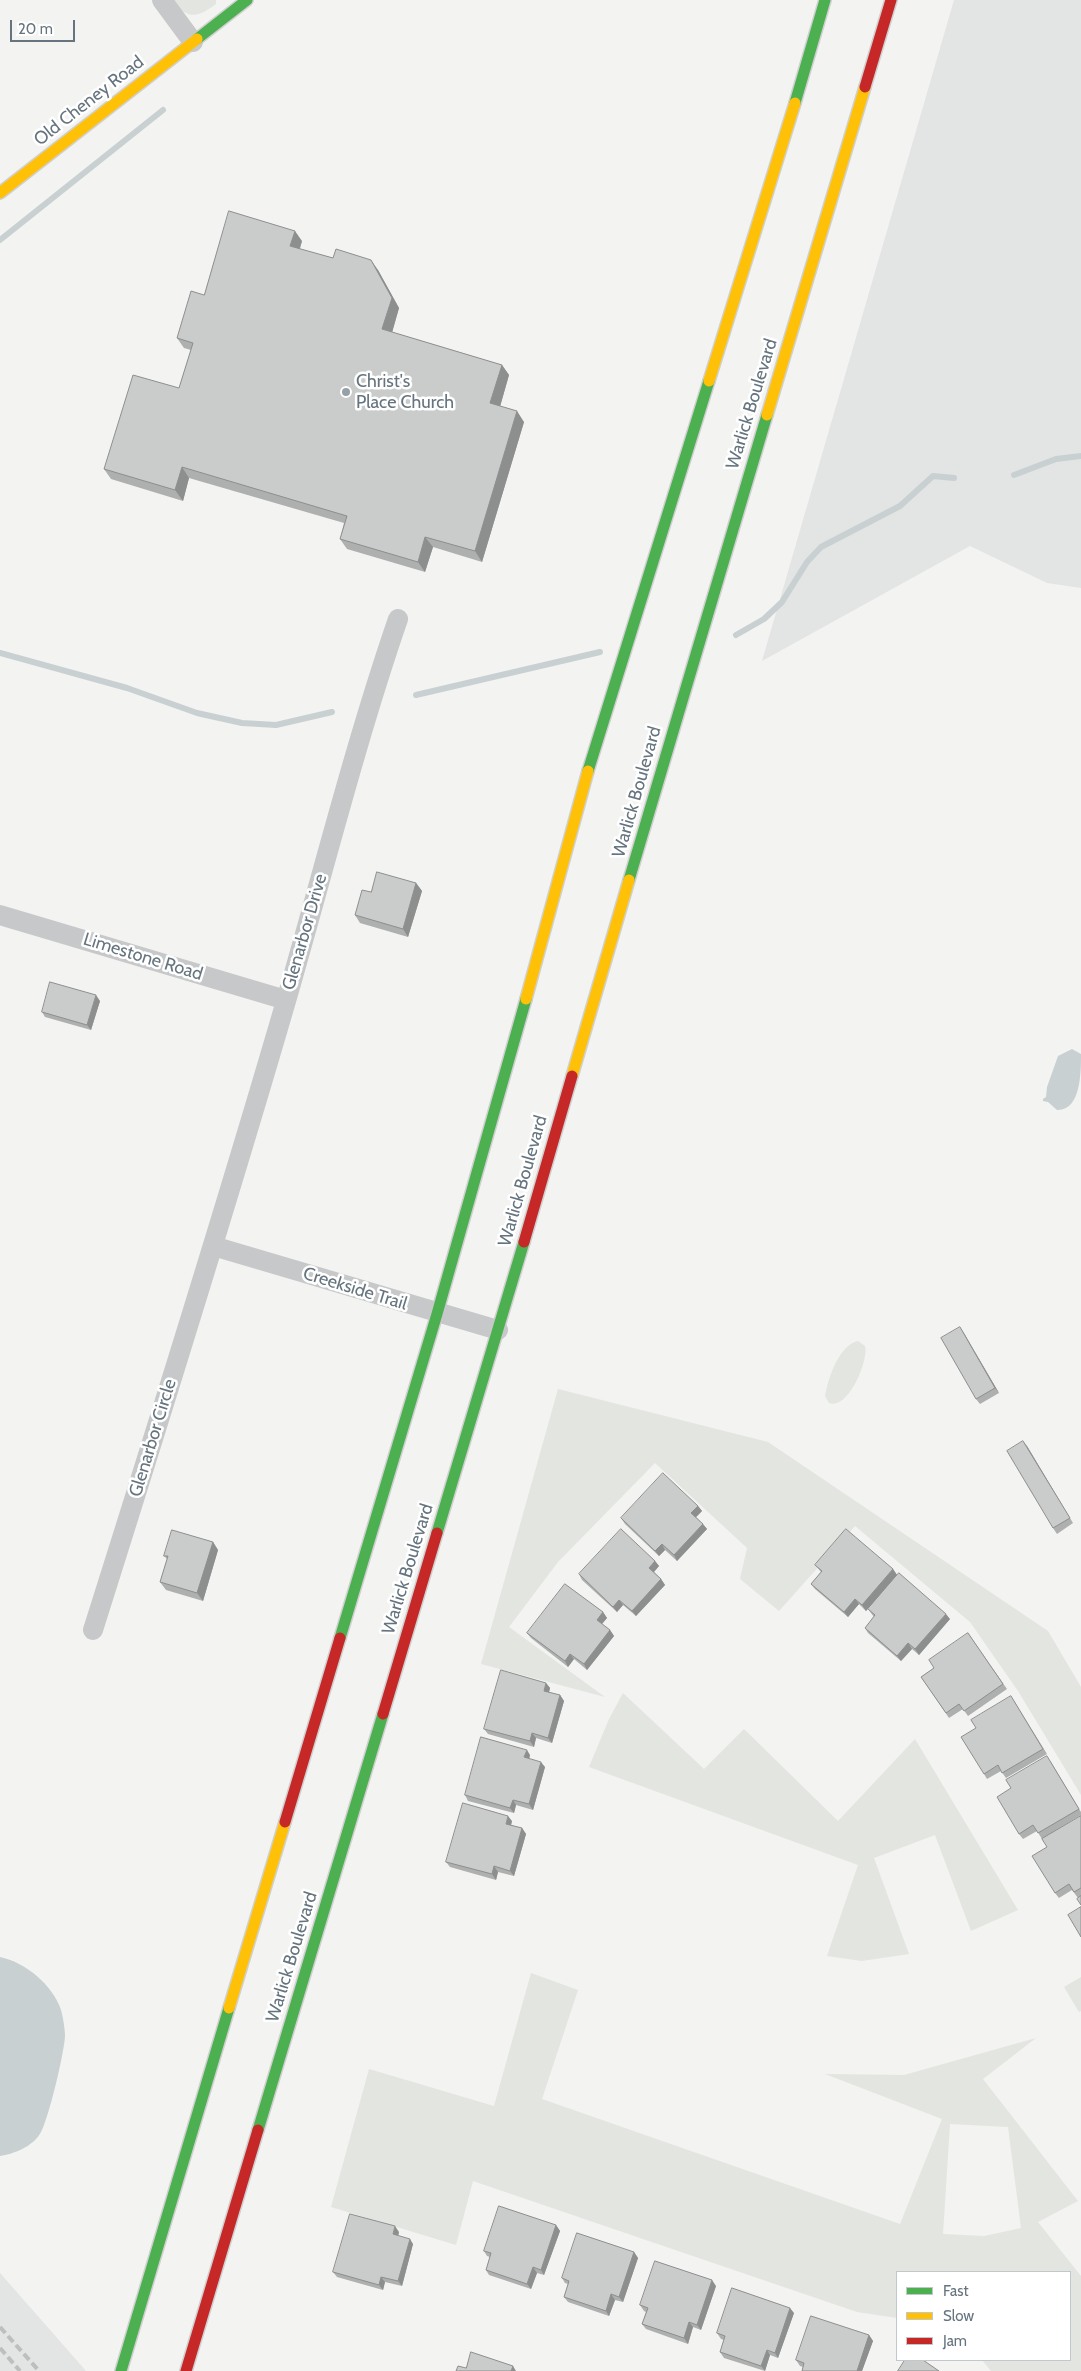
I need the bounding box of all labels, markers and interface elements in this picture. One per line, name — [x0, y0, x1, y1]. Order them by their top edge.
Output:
scale bar — [12, 10, 78, 42]
text: 20 m — [18, 20, 53, 38]
street label: Old Cheney Road — [30, 51, 148, 151]
street label: Warlick Boulevard — [722, 336, 782, 472]
place label: Christ's Place Church — [356, 371, 454, 414]
marker: Christ's Place Church — [340, 386, 352, 398]
street label: Warlick Boulevard — [608, 724, 666, 860]
street label: Glenarbor Drive — [278, 871, 332, 993]
street label: Limestone Road — [81, 929, 205, 985]
street label: Warlick Boulevard — [494, 1113, 552, 1249]
street label: Creekside Trail — [300, 1263, 410, 1315]
street label: Glenarbor Circle — [125, 1377, 181, 1499]
street label: Warlick Boulevard — [378, 1501, 438, 1637]
street label: Warlick Boulevard — [262, 1889, 322, 2025]
legend — [896, 2271, 1071, 2361]
text: Fast — [943, 2282, 968, 2300]
text: Slow — [943, 2307, 974, 2325]
text: Jam — [943, 2332, 967, 2350]

